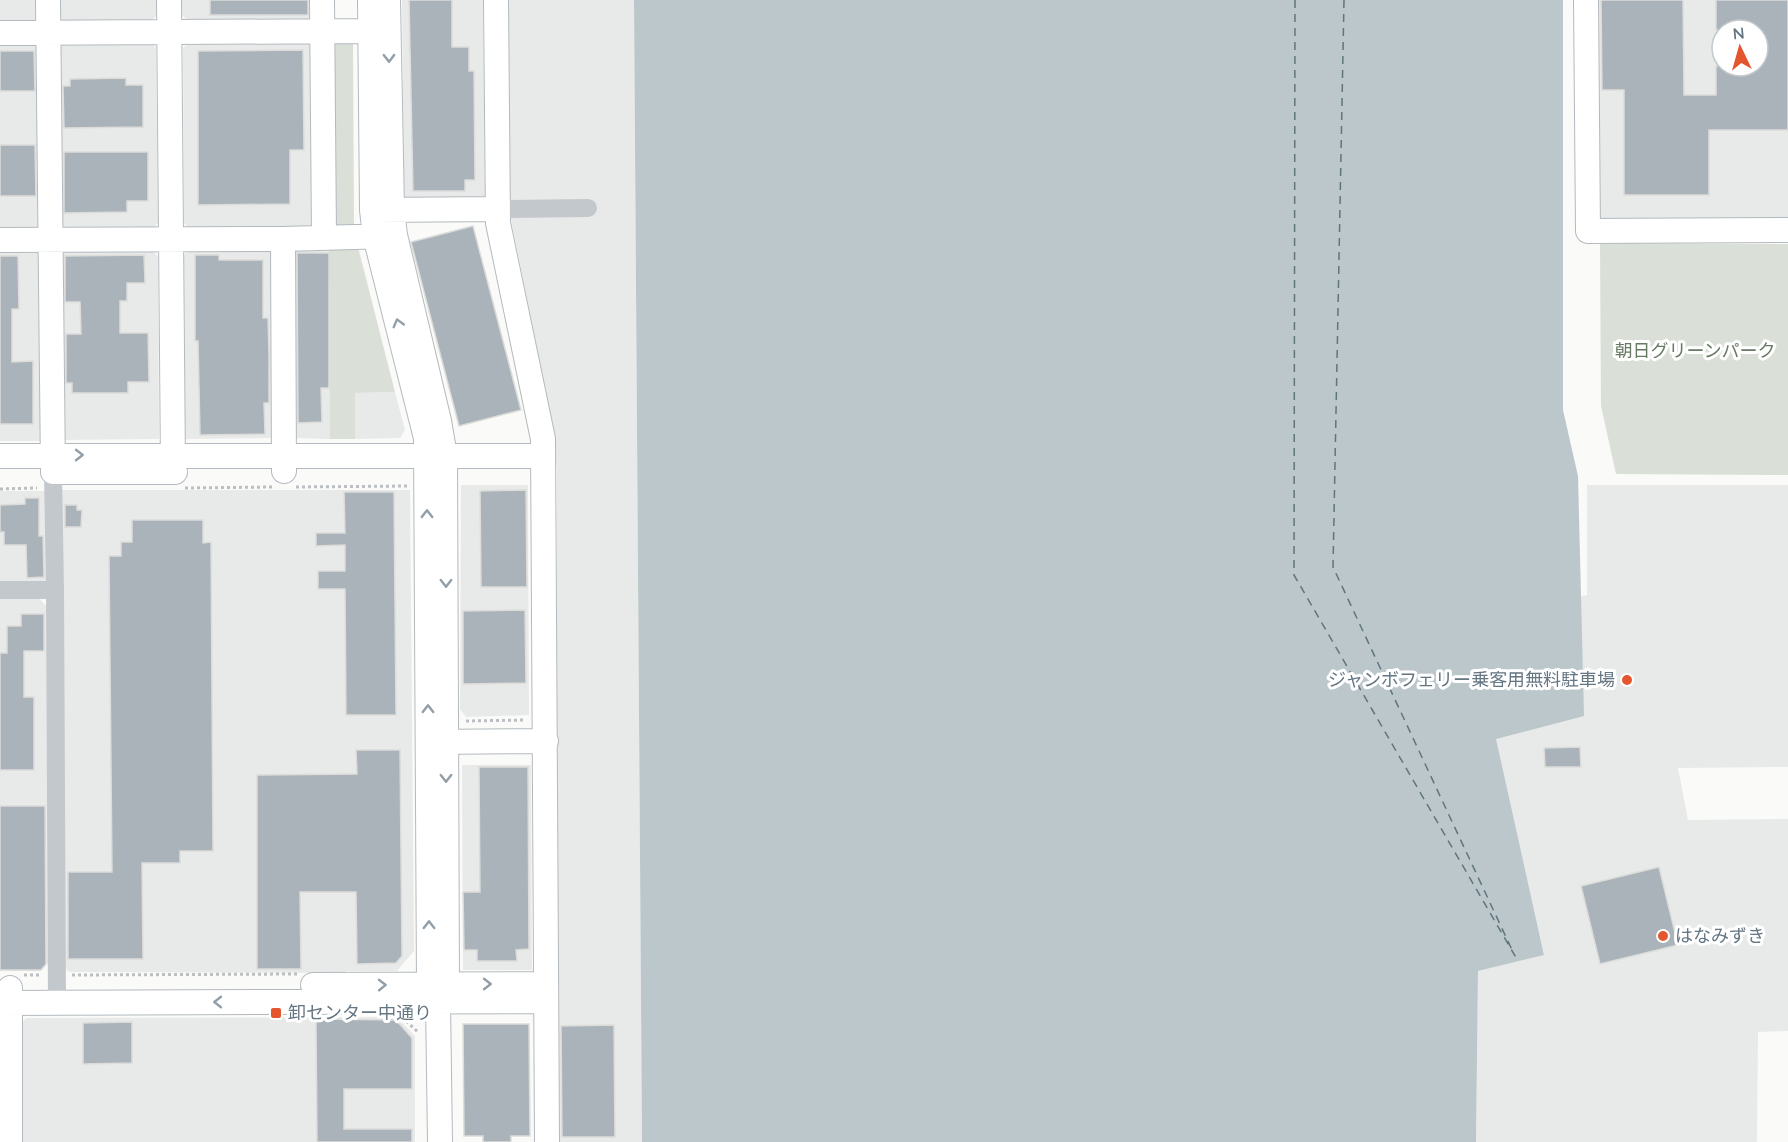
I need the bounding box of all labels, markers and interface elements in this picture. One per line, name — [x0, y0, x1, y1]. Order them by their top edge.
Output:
north arrow — [1710, 18, 1770, 78]
text: N — [1732, 23, 1745, 44]
one-way arrow — [383, 54, 396, 63]
one-way arrow — [392, 318, 405, 328]
park label: 朝日グリーンパーク — [1614, 339, 1776, 362]
one-way arrow — [75, 449, 84, 461]
one-way arrow — [421, 510, 433, 519]
one-way arrow — [440, 579, 452, 588]
place label: ジャンボフェリー乗客用無料駐車場 — [1328, 668, 1615, 691]
marker: ジャンボフェリー乗客用無料駐車場 — [1620, 673, 1634, 687]
one-way arrow — [422, 705, 434, 714]
one-way arrow — [440, 774, 452, 783]
one-way arrow — [423, 921, 435, 930]
place label: はなみずき — [1675, 924, 1765, 947]
marker: はなみずき — [1656, 929, 1670, 943]
one-way arrow — [377, 978, 386, 991]
one-way arrow — [483, 978, 492, 990]
one-way arrow — [214, 996, 223, 1008]
place label: 卸センター中通り — [288, 1001, 432, 1024]
marker: 卸センター中通り — [269, 1006, 283, 1020]

